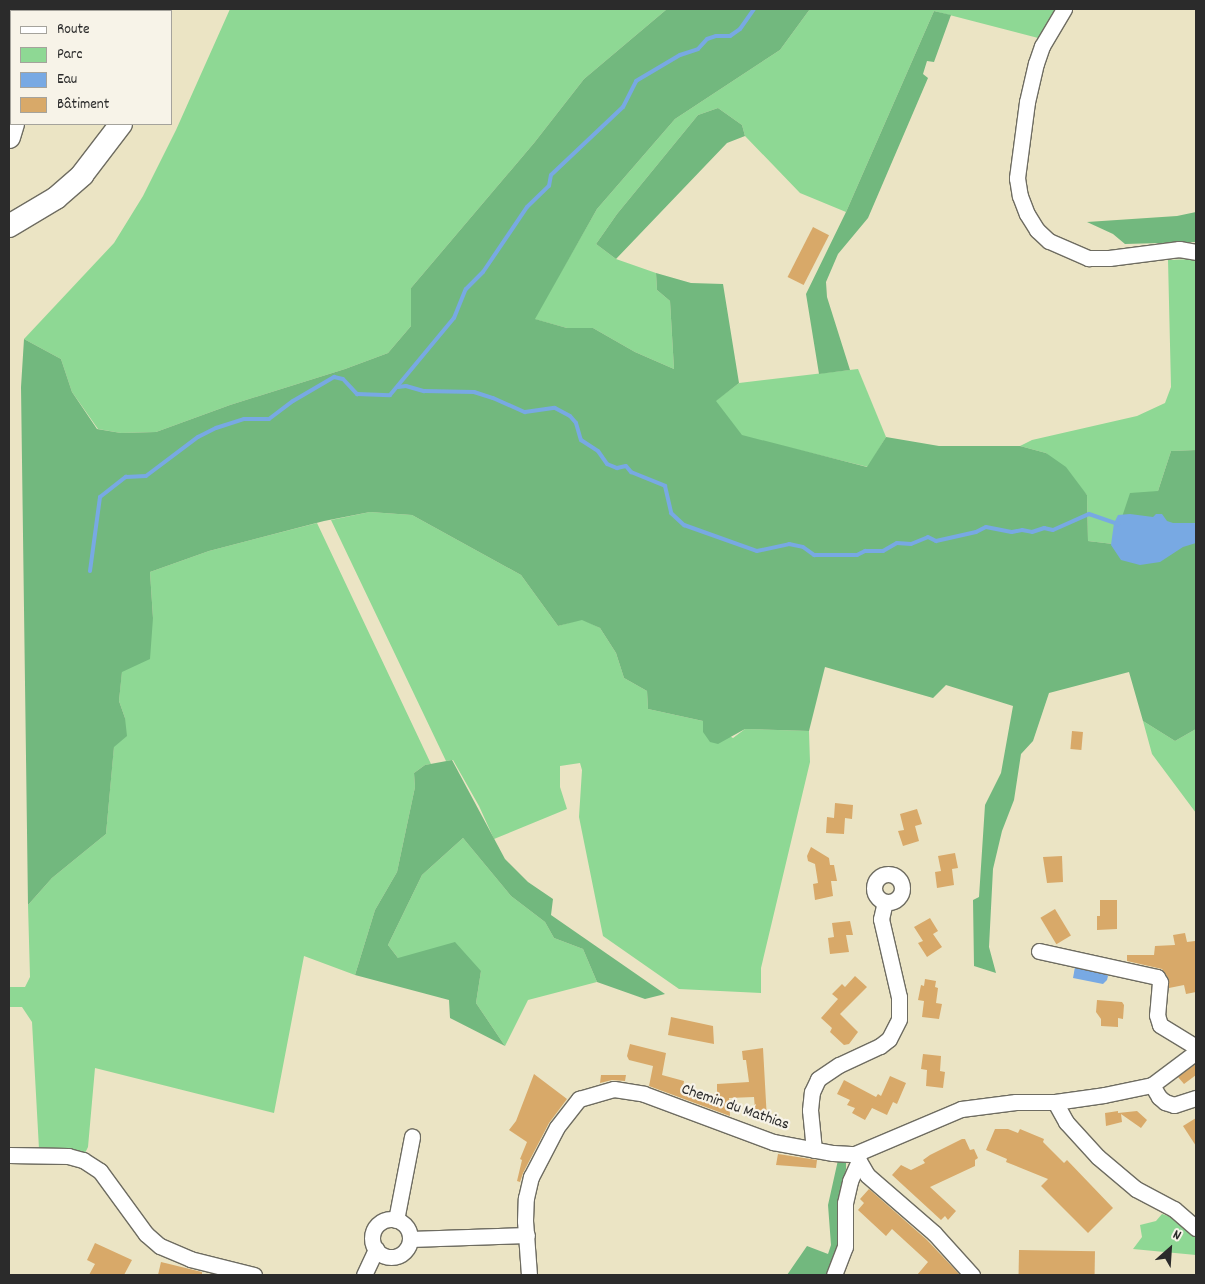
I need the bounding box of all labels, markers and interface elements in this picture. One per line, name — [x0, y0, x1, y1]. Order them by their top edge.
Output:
legend — [10, 10, 172, 125]
text: Route — [57, 19, 90, 41]
text: Parc — [57, 44, 82, 66]
text: Eau — [57, 69, 77, 91]
text: Bâtiment — [57, 94, 109, 116]
street label: Chemin du Mathias — [679, 1081, 791, 1135]
north arrow — [1145, 1224, 1195, 1274]
text: N — [1169, 1225, 1184, 1246]

